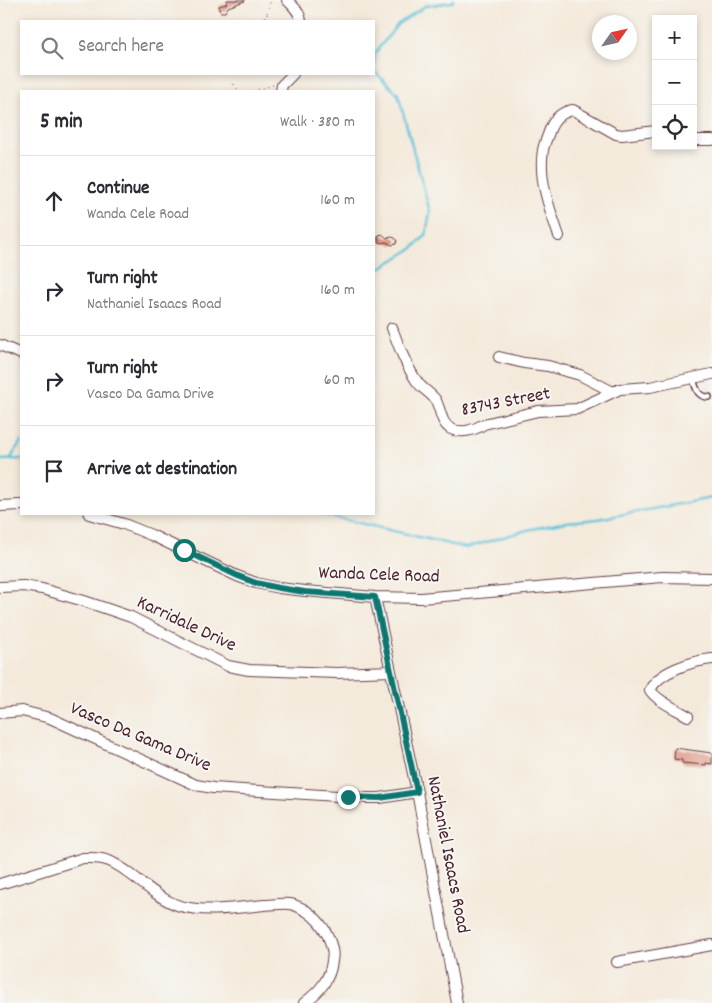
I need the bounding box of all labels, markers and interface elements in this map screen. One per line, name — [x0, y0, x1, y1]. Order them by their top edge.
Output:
north arrow — [592, 15, 637, 60]
map controls — [652, 15, 697, 150]
button: + — [652, 15, 697, 60]
search box — [20, 20, 375, 75]
icon: search — [38, 34, 66, 62]
text: Search here — [78, 34, 164, 61]
button: − — [652, 60, 697, 105]
button: locate — [652, 105, 697, 150]
text: 5 min — [40, 108, 83, 138]
text: Walk · 380 m — [280, 111, 355, 134]
text: Continue — [87, 176, 149, 203]
icon: ahead — [40, 187, 68, 215]
text: 160 m — [320, 189, 355, 212]
text: Wanda Cele Road — [87, 203, 189, 226]
text: Turn right — [87, 266, 158, 293]
icon: right — [40, 277, 68, 305]
text: 160 m — [320, 279, 355, 302]
text: Nathaniel Isaacs Road — [87, 293, 221, 316]
text: Turn right — [87, 356, 158, 383]
icon: right — [40, 367, 68, 395]
text: 60 m — [324, 369, 355, 392]
street label: 83743 Street — [459, 381, 553, 425]
text: Vasco Da Gama Drive — [87, 383, 214, 406]
icon: arrive — [40, 457, 68, 485]
text: Arrive at destination — [87, 457, 237, 484]
route start — [173, 539, 196, 562]
street label: Wanda Cele Road — [318, 560, 440, 592]
street label: Karridale Drive — [132, 590, 240, 660]
street label: Vasco Da Gama Drive — [65, 696, 215, 780]
street label: Nathaniel Isaacs Road — [419, 774, 475, 936]
route end — [337, 786, 360, 809]

